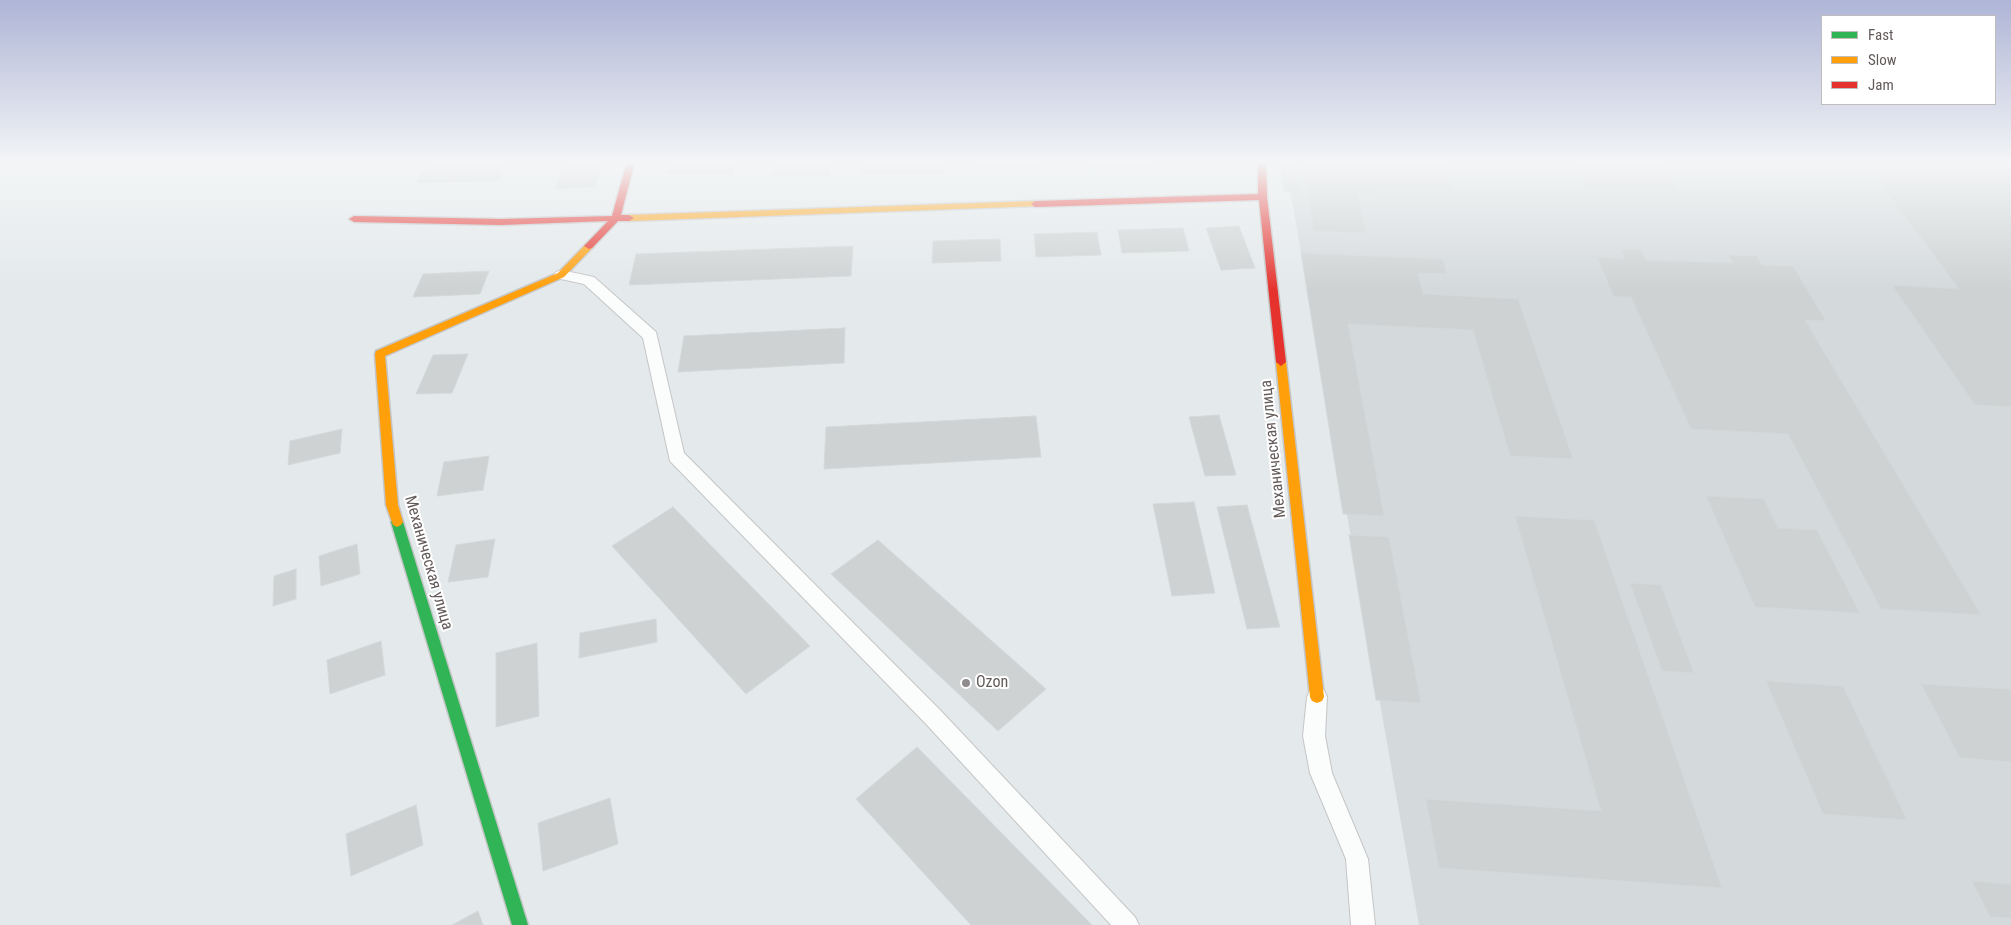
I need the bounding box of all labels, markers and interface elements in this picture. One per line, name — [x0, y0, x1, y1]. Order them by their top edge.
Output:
legend — [1821, 15, 1996, 105]
text: Fast — [1868, 26, 1893, 44]
text: Slow — [1868, 51, 1897, 69]
text: Jam — [1868, 76, 1894, 94]
street label: Механическая улица — [1257, 379, 1291, 519]
street label: Механическая улица — [400, 494, 456, 632]
place label: Ozon — [976, 673, 1008, 693]
marker: Ozon — [960, 677, 972, 689]

